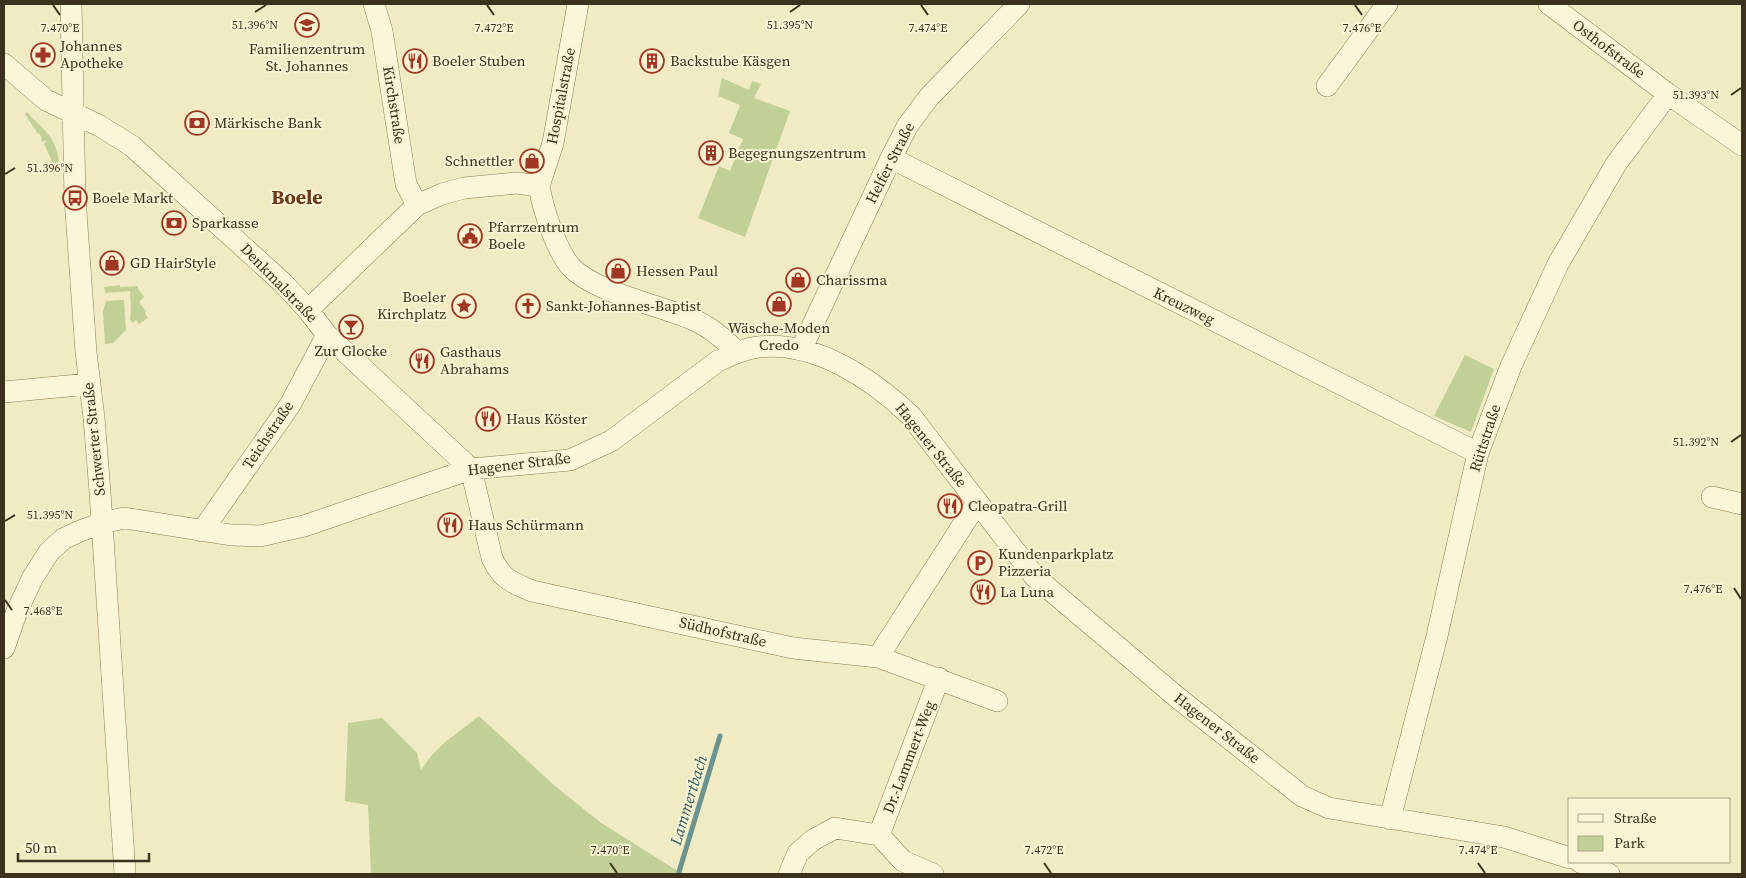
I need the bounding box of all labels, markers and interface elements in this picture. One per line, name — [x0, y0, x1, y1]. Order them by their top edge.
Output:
school or university icon: Familienzentrum St. Johannes — [294, 12, 320, 38]
street label: Osthofstraße — [1569, 14, 1650, 83]
text: 51.396°N — [232, 17, 278, 33]
text: 51.395°N — [767, 17, 813, 33]
text: 7.470°E — [41, 20, 79, 36]
text: 7.472°E — [475, 20, 513, 36]
text: 7.474°E — [909, 20, 947, 36]
text: 7.476°E — [1343, 20, 1381, 36]
place label: Johannes Apotheke — [59, 35, 124, 73]
place label: Familienzentrum St. Johannes — [249, 38, 366, 76]
pharmacy icon: Johannes Apotheke — [30, 42, 56, 68]
street label: Hospitalstraße — [541, 45, 580, 146]
restaurant icon: Boeler Stuben — [402, 48, 428, 74]
building icon: Backstube Käsgen — [639, 48, 665, 74]
place label: Boeler Stuben — [432, 50, 526, 71]
place label: Backstube Käsgen — [670, 50, 791, 71]
street label: Kirchstraße — [378, 64, 411, 146]
text: 51.393°N — [1673, 87, 1719, 103]
bank icon: Märkische Bank — [184, 110, 210, 136]
place label: Märkische Bank — [214, 112, 323, 133]
street label: Helfer Straße — [860, 118, 919, 207]
building icon: Begegnungszentrum — [698, 140, 724, 166]
place label: Begegnungszentrum — [728, 142, 867, 163]
shop icon: Schnettler — [519, 148, 545, 174]
place label: Schnettler — [445, 150, 515, 171]
text: 51.396°N — [27, 160, 73, 176]
district label: Boele — [271, 183, 323, 211]
bus stop icon: Boele Markt — [62, 185, 88, 211]
place label: Boele Markt — [92, 187, 173, 208]
bank icon: Sparkasse — [161, 210, 187, 236]
place label: Sparkasse — [192, 212, 259, 233]
place label: Pfarrzentrum Boele — [488, 216, 580, 254]
public building icon: Pfarrzentrum Boele — [457, 223, 483, 249]
street label: Denkmalstraße — [236, 238, 323, 327]
shop icon: GD HairStyle — [99, 250, 125, 276]
place label: GD HairStyle — [130, 252, 216, 273]
shop icon: Hessen Paul — [605, 258, 631, 284]
place label: Hessen Paul — [636, 260, 719, 281]
shop icon: Charissma — [785, 267, 811, 293]
place label: Charissma — [816, 269, 887, 290]
street label: Kreuzweg — [1150, 282, 1219, 330]
place label: Boeler Kirchplatz — [377, 286, 447, 324]
shop icon: Wäsche-Moden Credo — [766, 291, 792, 317]
place icon: Boeler Kirchplatz — [451, 293, 477, 319]
church icon: Sankt-Johannes-Baptist — [515, 293, 541, 319]
place label: Sankt-Johannes-Baptist — [546, 295, 701, 316]
bar icon: Zur Glocke — [338, 314, 364, 340]
place label: Wäsche-Moden Credo — [728, 317, 830, 355]
place label: Zur Glocke — [315, 340, 388, 361]
place label: Gasthaus Abrahams — [440, 341, 509, 379]
restaurant icon: Gasthaus Abrahams — [409, 348, 435, 374]
street label: Schwerter Straße — [77, 381, 110, 497]
street label: Teichstraße — [237, 396, 298, 473]
street label: Hagener Straße — [891, 398, 972, 492]
street label: Rüttstraße — [1464, 401, 1505, 474]
restaurant icon: Haus Köster — [475, 406, 501, 432]
place label: Haus Köster — [506, 408, 588, 429]
text: 51.392°N — [1673, 434, 1719, 450]
street label: Hagener Straße — [466, 447, 572, 480]
restaurant icon: Cleopatra-Grill — [937, 493, 963, 519]
place label: Cleopatra-Grill — [968, 495, 1068, 516]
text: 51.395°N — [27, 507, 73, 523]
restaurant icon: Haus Schürmann — [437, 512, 463, 538]
place label: Haus Schürmann — [468, 514, 584, 535]
place label: Kundenparkplatz Pizzeria — [998, 543, 1114, 581]
parking icon: Kundenparkplatz Pizzeria — [967, 550, 993, 576]
restaurant icon: La Luna — [970, 579, 996, 605]
place label: La Luna — [1000, 581, 1054, 602]
text: 7.476°E — [1684, 581, 1722, 597]
text: 7.468°E — [24, 603, 62, 619]
street label: Südhofstraße — [677, 611, 769, 652]
street label: Hagener Straße — [1170, 687, 1265, 768]
street label: Dr.-Lammert-Weg — [877, 697, 940, 816]
water label: Lammertbach — [664, 752, 712, 849]
legend — [1568, 798, 1731, 863]
text: Straße — [1614, 807, 1657, 828]
scale bar — [18, 830, 149, 862]
text: Park — [1614, 832, 1646, 853]
text: 50 m — [25, 837, 57, 858]
text: 7.470°E — [591, 842, 629, 858]
text: 7.472°E — [1025, 842, 1063, 858]
text: 7.474°E — [1459, 842, 1497, 858]

